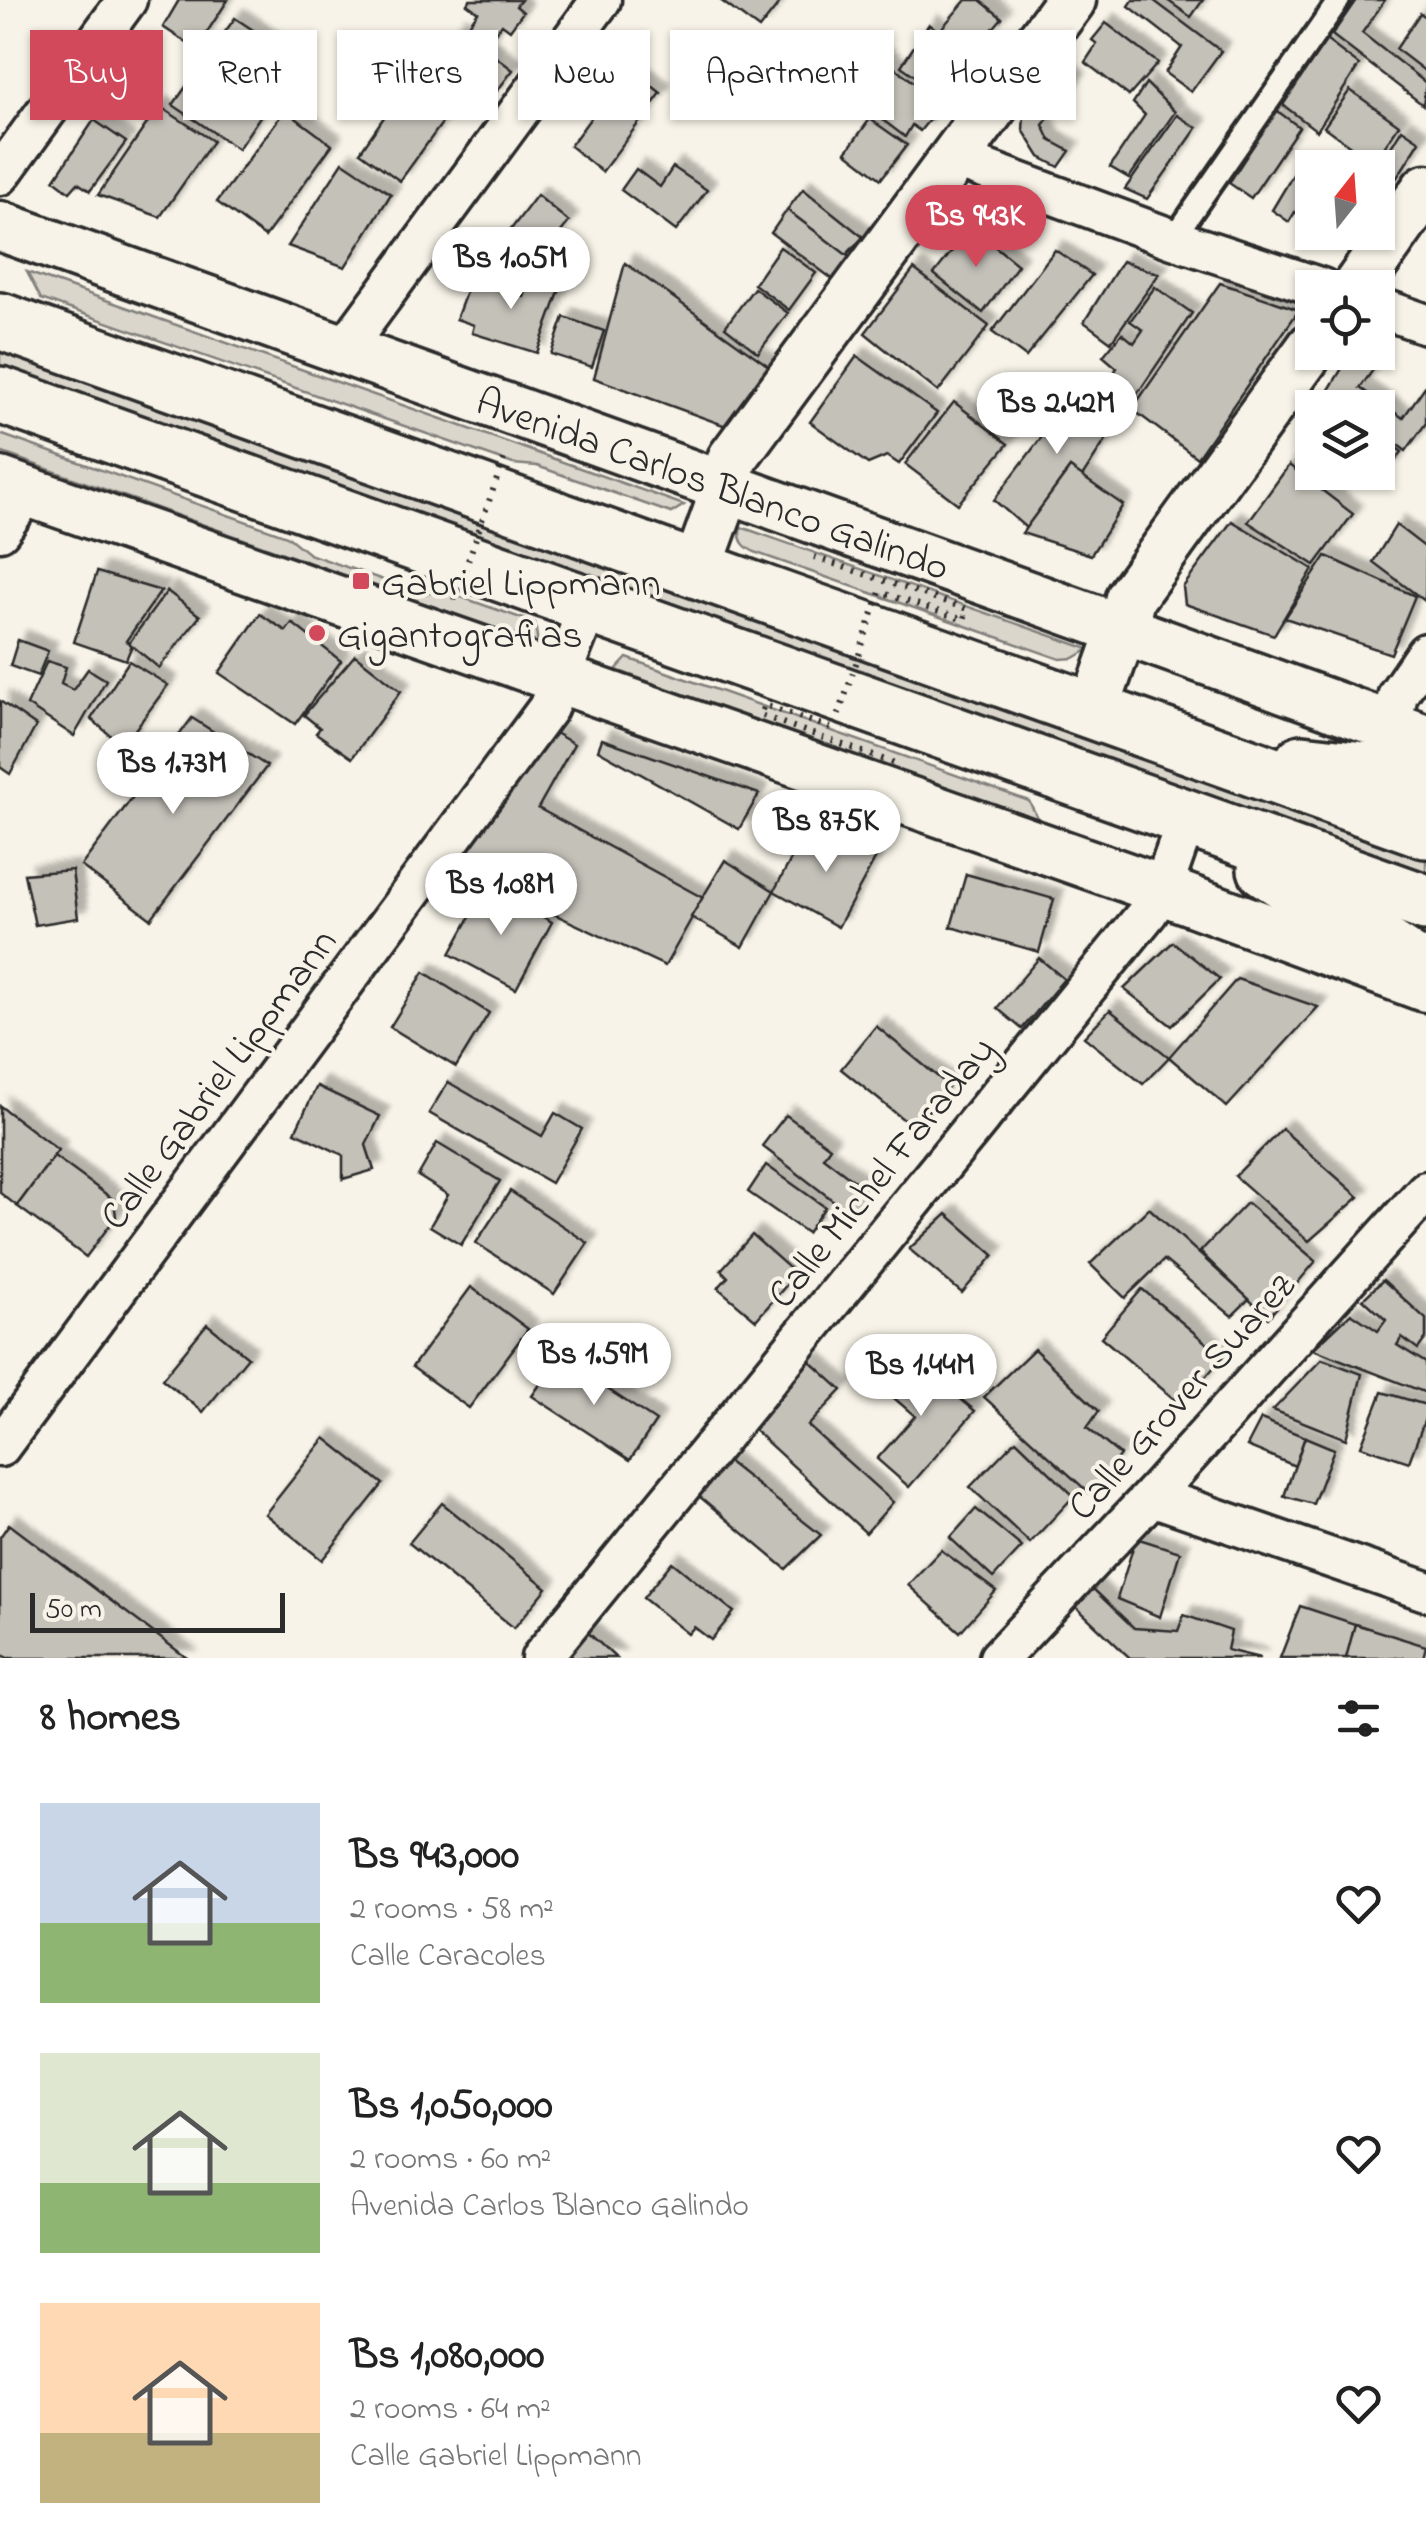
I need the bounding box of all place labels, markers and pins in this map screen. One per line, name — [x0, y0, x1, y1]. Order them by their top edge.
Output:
pin: Bs 943K — [884, 185, 1068, 270]
pin: Bs 1.05M — [408, 227, 614, 312]
pin: Bs 2.42M — [954, 372, 1160, 457]
place label: Gabriel Lippmann — [381, 556, 661, 615]
marker: Gabriel Lippmann — [350, 570, 372, 592]
place label: Gigantografias — [337, 608, 583, 667]
marker: Gigantografias — [306, 622, 328, 644]
pin: Bs 1.73M — [70, 732, 276, 817]
pin: Bs 875K — [734, 790, 918, 875]
pin: Bs 1.08M — [398, 853, 604, 938]
pin: Bs 1.59M — [491, 1323, 697, 1408]
pin: Bs 1.44M — [818, 1334, 1024, 1419]

